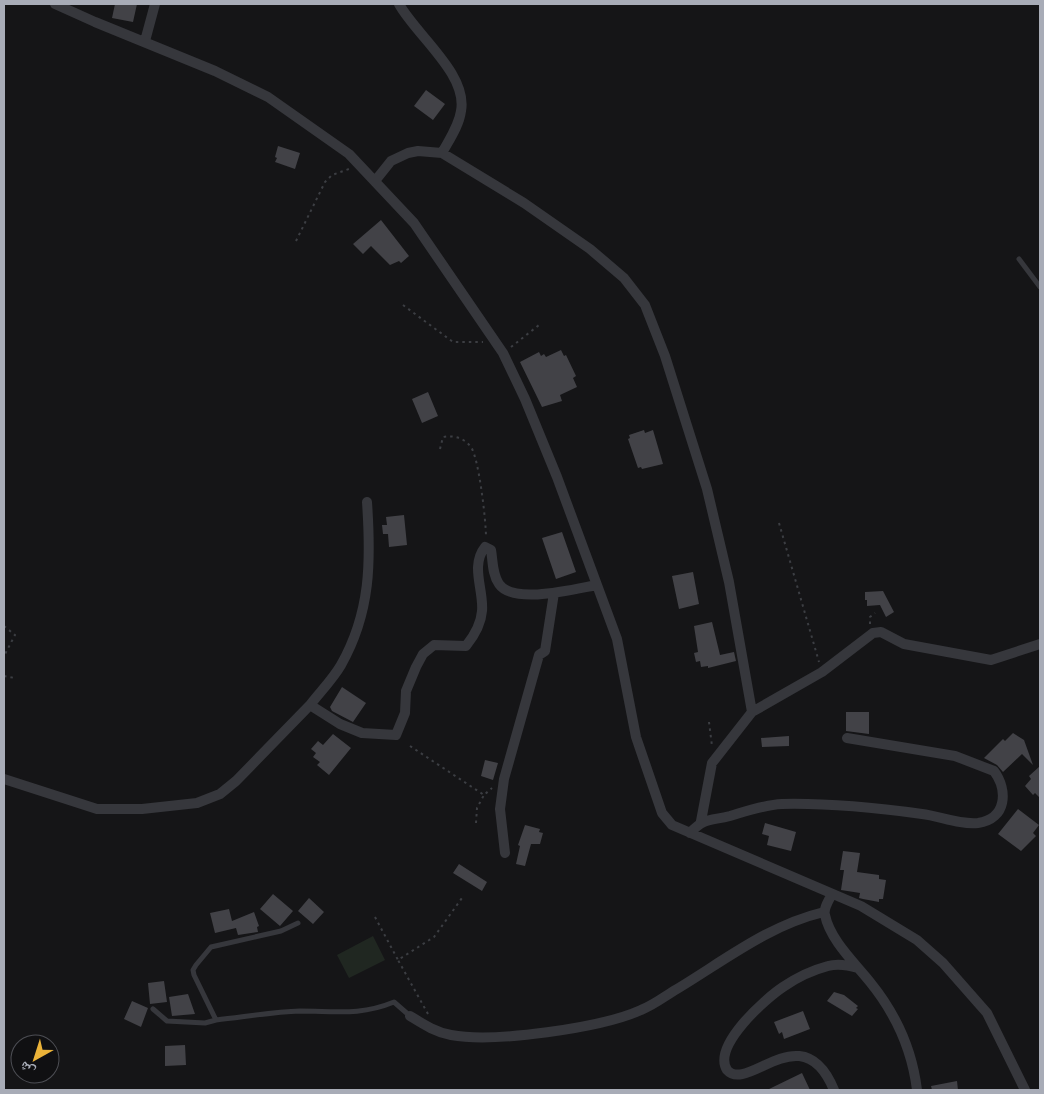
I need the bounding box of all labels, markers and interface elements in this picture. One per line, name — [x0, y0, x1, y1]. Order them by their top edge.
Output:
north arrow — [10, 1034, 60, 1084]
text: ش — [15, 1057, 38, 1081]

